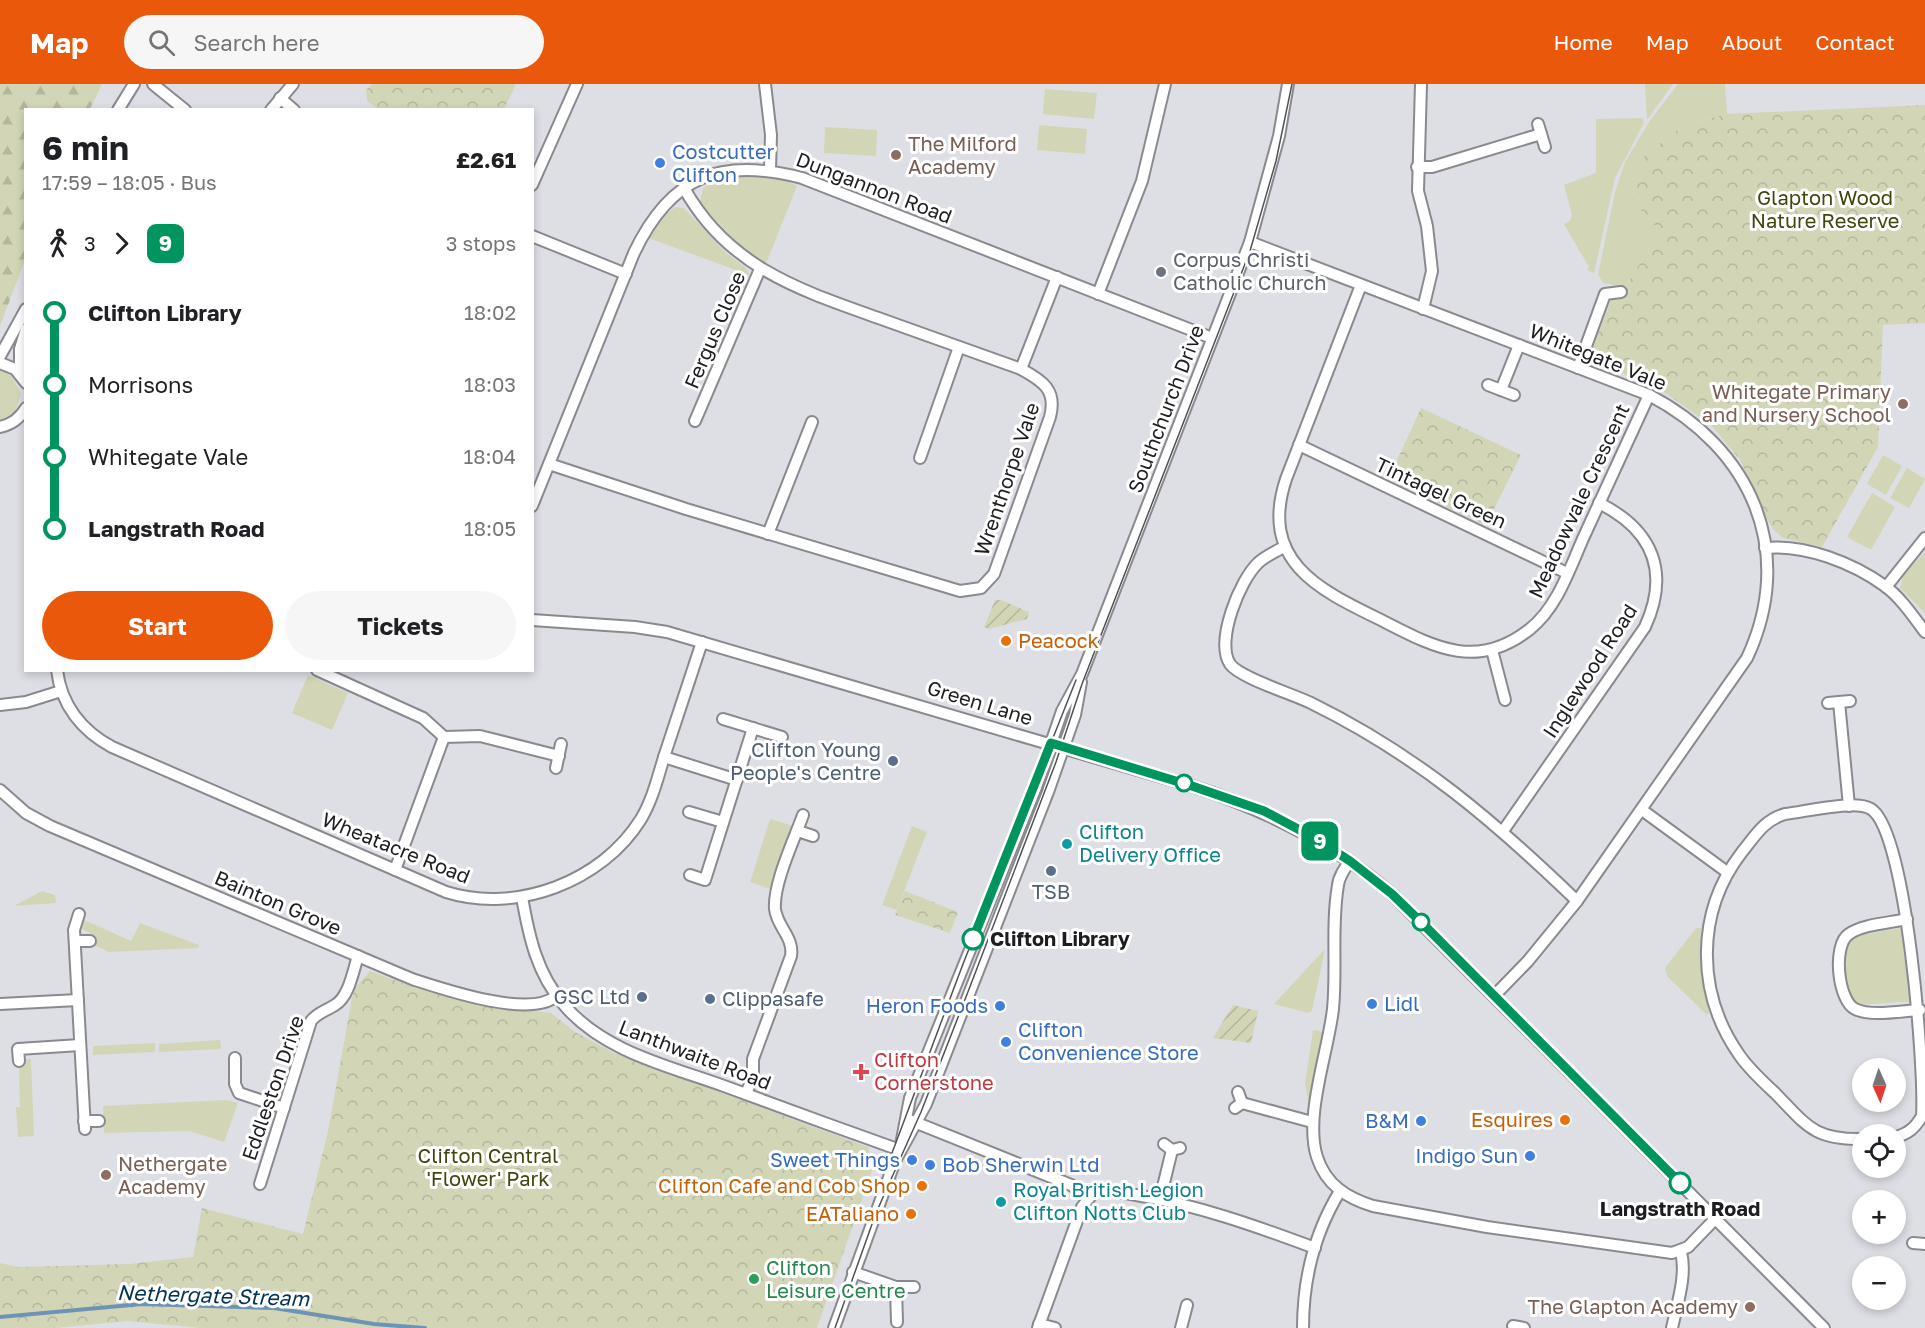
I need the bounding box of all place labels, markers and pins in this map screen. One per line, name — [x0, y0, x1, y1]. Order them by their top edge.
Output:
place label: The Milford Academy — [908, 131, 1017, 178]
place label: Costcutter Clifton — [672, 139, 775, 186]
marker: The Milford Academy — [889, 148, 903, 162]
marker: Costcutter Clifton — [653, 156, 667, 170]
place label: Corpus Christi Catholic Church — [1173, 247, 1326, 294]
marker: Corpus Christi Catholic Church — [1154, 265, 1168, 279]
place label: Whitegate Primary and Nursery School — [1702, 379, 1891, 426]
marker: Whitegate Primary and Nursery School — [1896, 397, 1910, 411]
place label: Peacock — [1018, 628, 1099, 652]
marker: Peacock — [999, 634, 1013, 648]
place label: Clifton Young People's Centre — [730, 737, 881, 784]
marker: Clifton Young People's Centre — [886, 754, 900, 768]
unlabelled marker — [1175, 774, 1193, 792]
place label: Clifton Delivery Office — [1079, 819, 1221, 866]
marker: Clifton Delivery Office — [1060, 837, 1074, 851]
marker: TSB — [1044, 864, 1058, 878]
place label: TSB — [1032, 879, 1070, 903]
unlabelled marker — [1412, 913, 1430, 931]
place label: Clifton Library — [990, 926, 1130, 950]
marker: Clifton Library — [962, 928, 984, 950]
place label: GSC Ltd — [553, 984, 630, 1008]
place label: Clippasafe — [722, 986, 824, 1010]
marker: GSC Ltd — [635, 990, 649, 1004]
place label: Lidl — [1384, 991, 1419, 1015]
marker: Clippasafe — [703, 992, 717, 1006]
place label: Heron Foods — [866, 993, 988, 1017]
marker: Lidl — [1365, 997, 1379, 1011]
marker: Heron Foods — [993, 999, 1007, 1013]
place label: Clifton Convenience Store — [1018, 1017, 1199, 1064]
marker: Clifton Convenience Store — [999, 1035, 1013, 1049]
place label: Clifton Cornerstone — [874, 1047, 994, 1094]
marker: Clifton Cornerstone — [852, 1063, 870, 1081]
place label: Esquires — [1471, 1107, 1553, 1131]
place label: B&M — [1365, 1108, 1409, 1132]
marker: Esquires — [1558, 1113, 1572, 1127]
marker: B&M — [1414, 1114, 1428, 1128]
place label: Indigo Sun — [1415, 1143, 1518, 1167]
place label: Sweet Things — [770, 1147, 900, 1171]
marker: Indigo Sun — [1523, 1149, 1537, 1163]
place label: Nethergate Academy — [118, 1151, 227, 1198]
place label: Bob Sherwin Ltd — [942, 1152, 1100, 1176]
marker: Sweet Things — [905, 1153, 919, 1167]
marker: Bob Sherwin Ltd — [923, 1158, 937, 1172]
marker: Nethergate Academy — [99, 1168, 113, 1182]
marker: Langstrath Road — [1669, 1172, 1691, 1194]
place label: Clifton Cafe and Cob Shop — [658, 1173, 910, 1197]
place label: Royal British Legion Clifton Notts Club — [1013, 1177, 1204, 1224]
marker: Clifton Cafe and Cob Shop — [915, 1179, 929, 1193]
marker: Royal British Legion Clifton Notts Club — [994, 1195, 1008, 1209]
place label: Langstrath Road — [1600, 1196, 1760, 1220]
place label: EATaliano — [806, 1201, 899, 1225]
marker: EATaliano — [904, 1207, 918, 1221]
place label: Clifton Leisure Centre — [766, 1255, 906, 1302]
marker: Clifton Leisure Centre — [747, 1272, 761, 1286]
place label: The Glapton Academy — [1528, 1294, 1738, 1318]
marker: The Glapton Academy — [1743, 1300, 1757, 1314]

